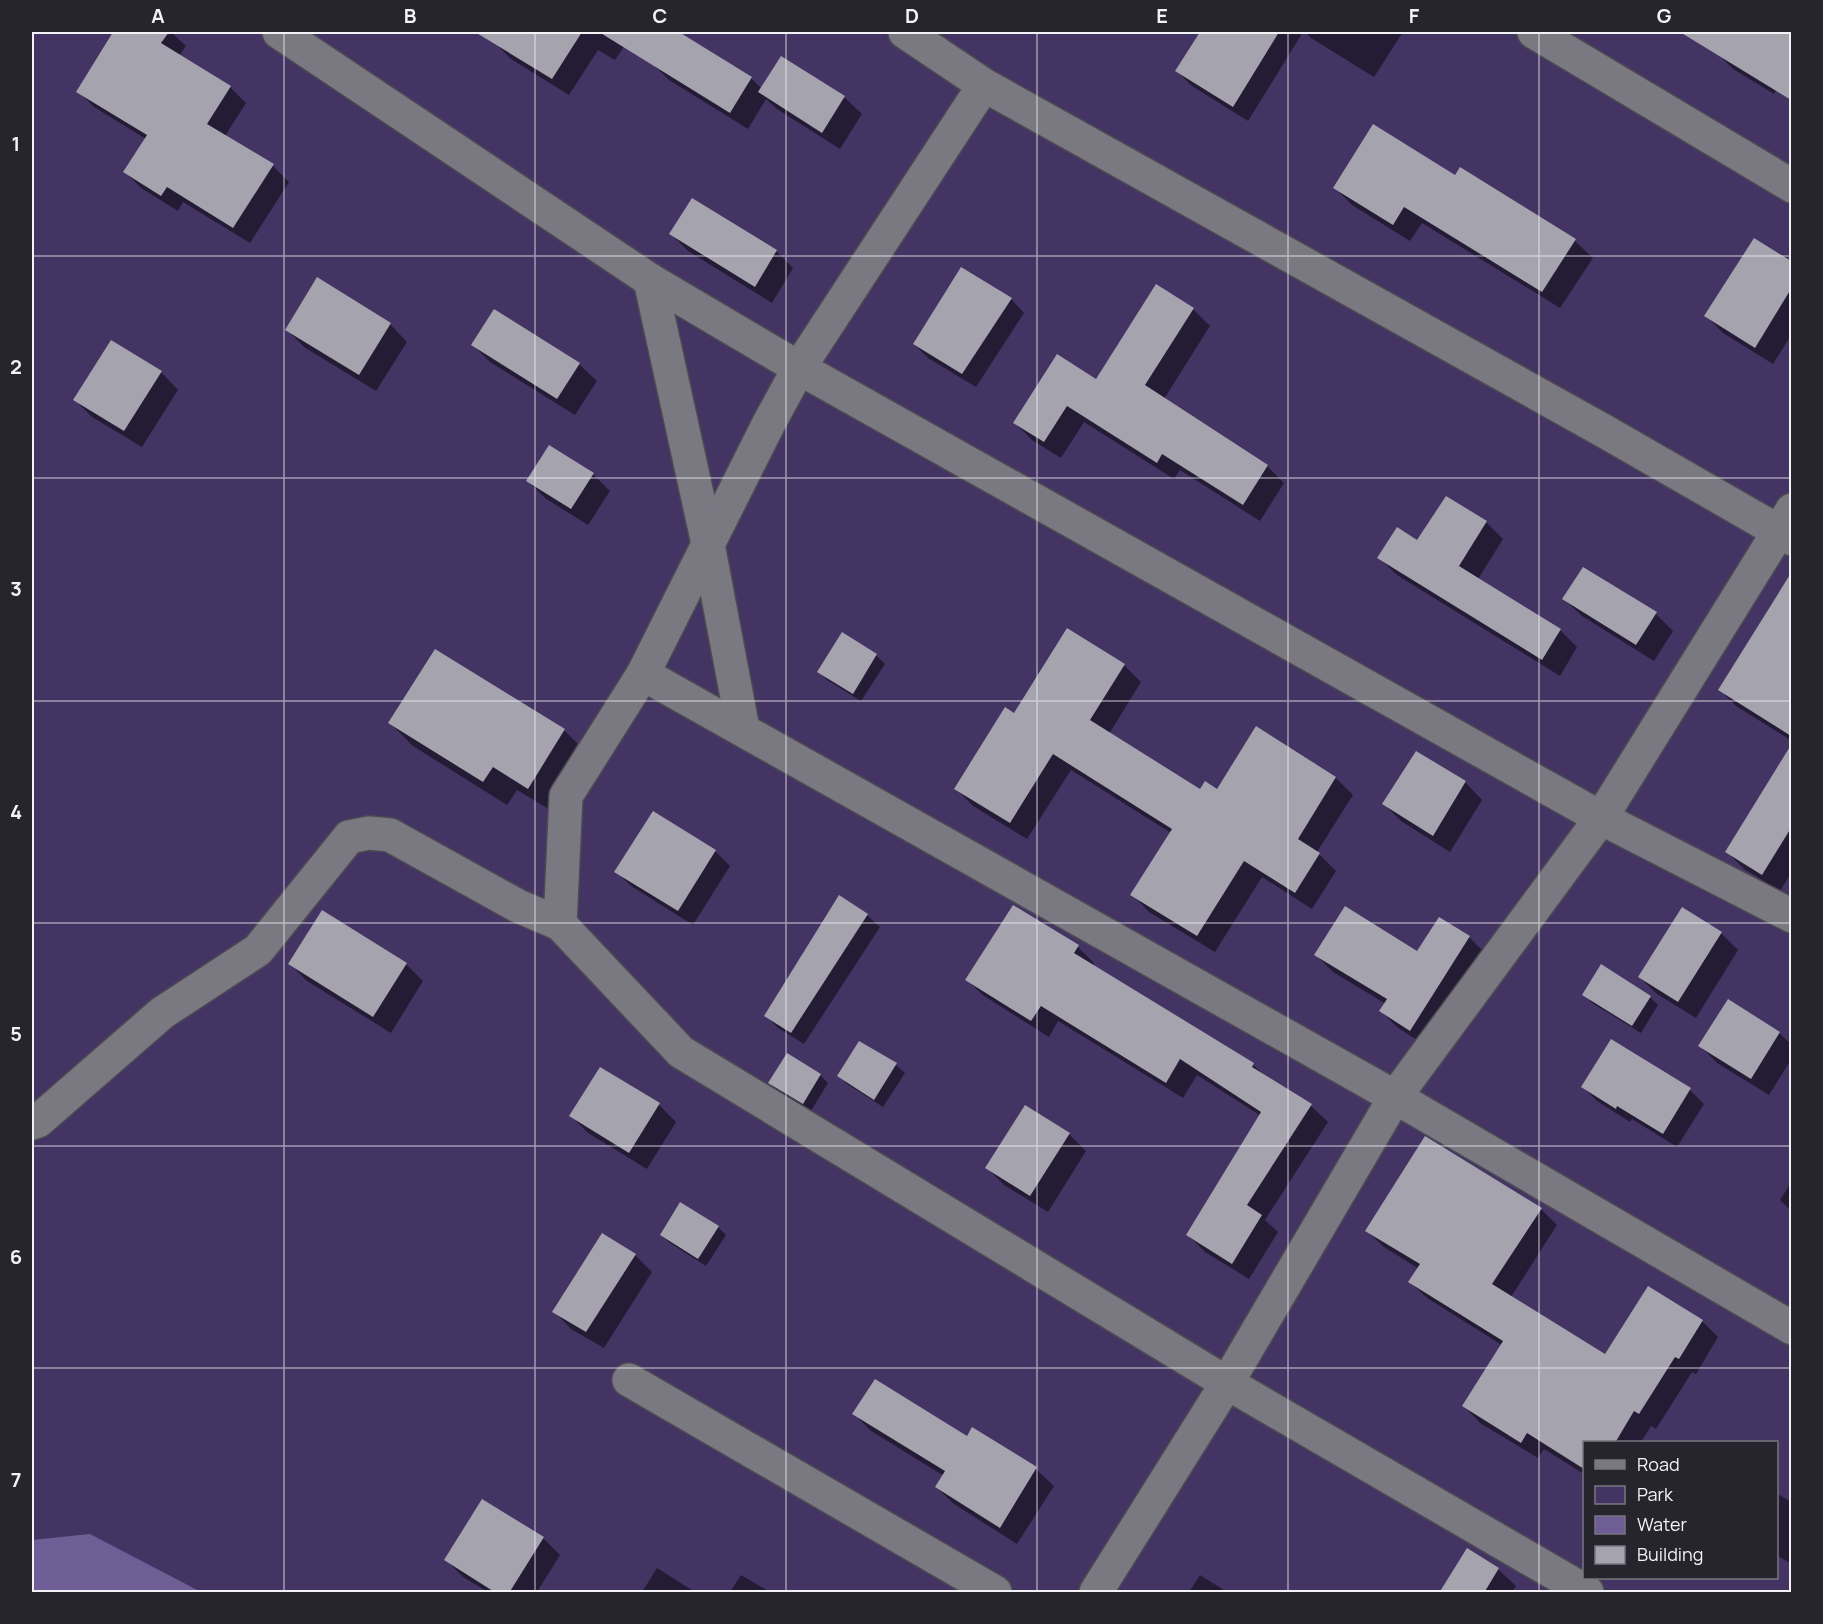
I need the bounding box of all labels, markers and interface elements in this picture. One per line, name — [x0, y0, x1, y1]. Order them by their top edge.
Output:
text: A — [151, 2, 165, 29]
text: B — [404, 2, 417, 29]
text: C — [653, 2, 667, 29]
text: D — [905, 2, 919, 29]
text: E — [1156, 2, 1168, 29]
text: F — [1409, 2, 1420, 29]
text: G — [1657, 2, 1672, 29]
text: 1 — [12, 130, 20, 157]
text: 2 — [10, 353, 22, 380]
text: 3 — [10, 575, 22, 602]
text: 4 — [10, 798, 22, 825]
text: 5 — [10, 1020, 22, 1047]
text: 6 — [10, 1243, 22, 1270]
legend — [1583, 1441, 1778, 1579]
text: Road — [1637, 1452, 1680, 1476]
text: 7 — [11, 1466, 21, 1493]
text: Park — [1637, 1482, 1674, 1506]
text: Water — [1637, 1512, 1687, 1536]
text: Building — [1637, 1542, 1703, 1566]

